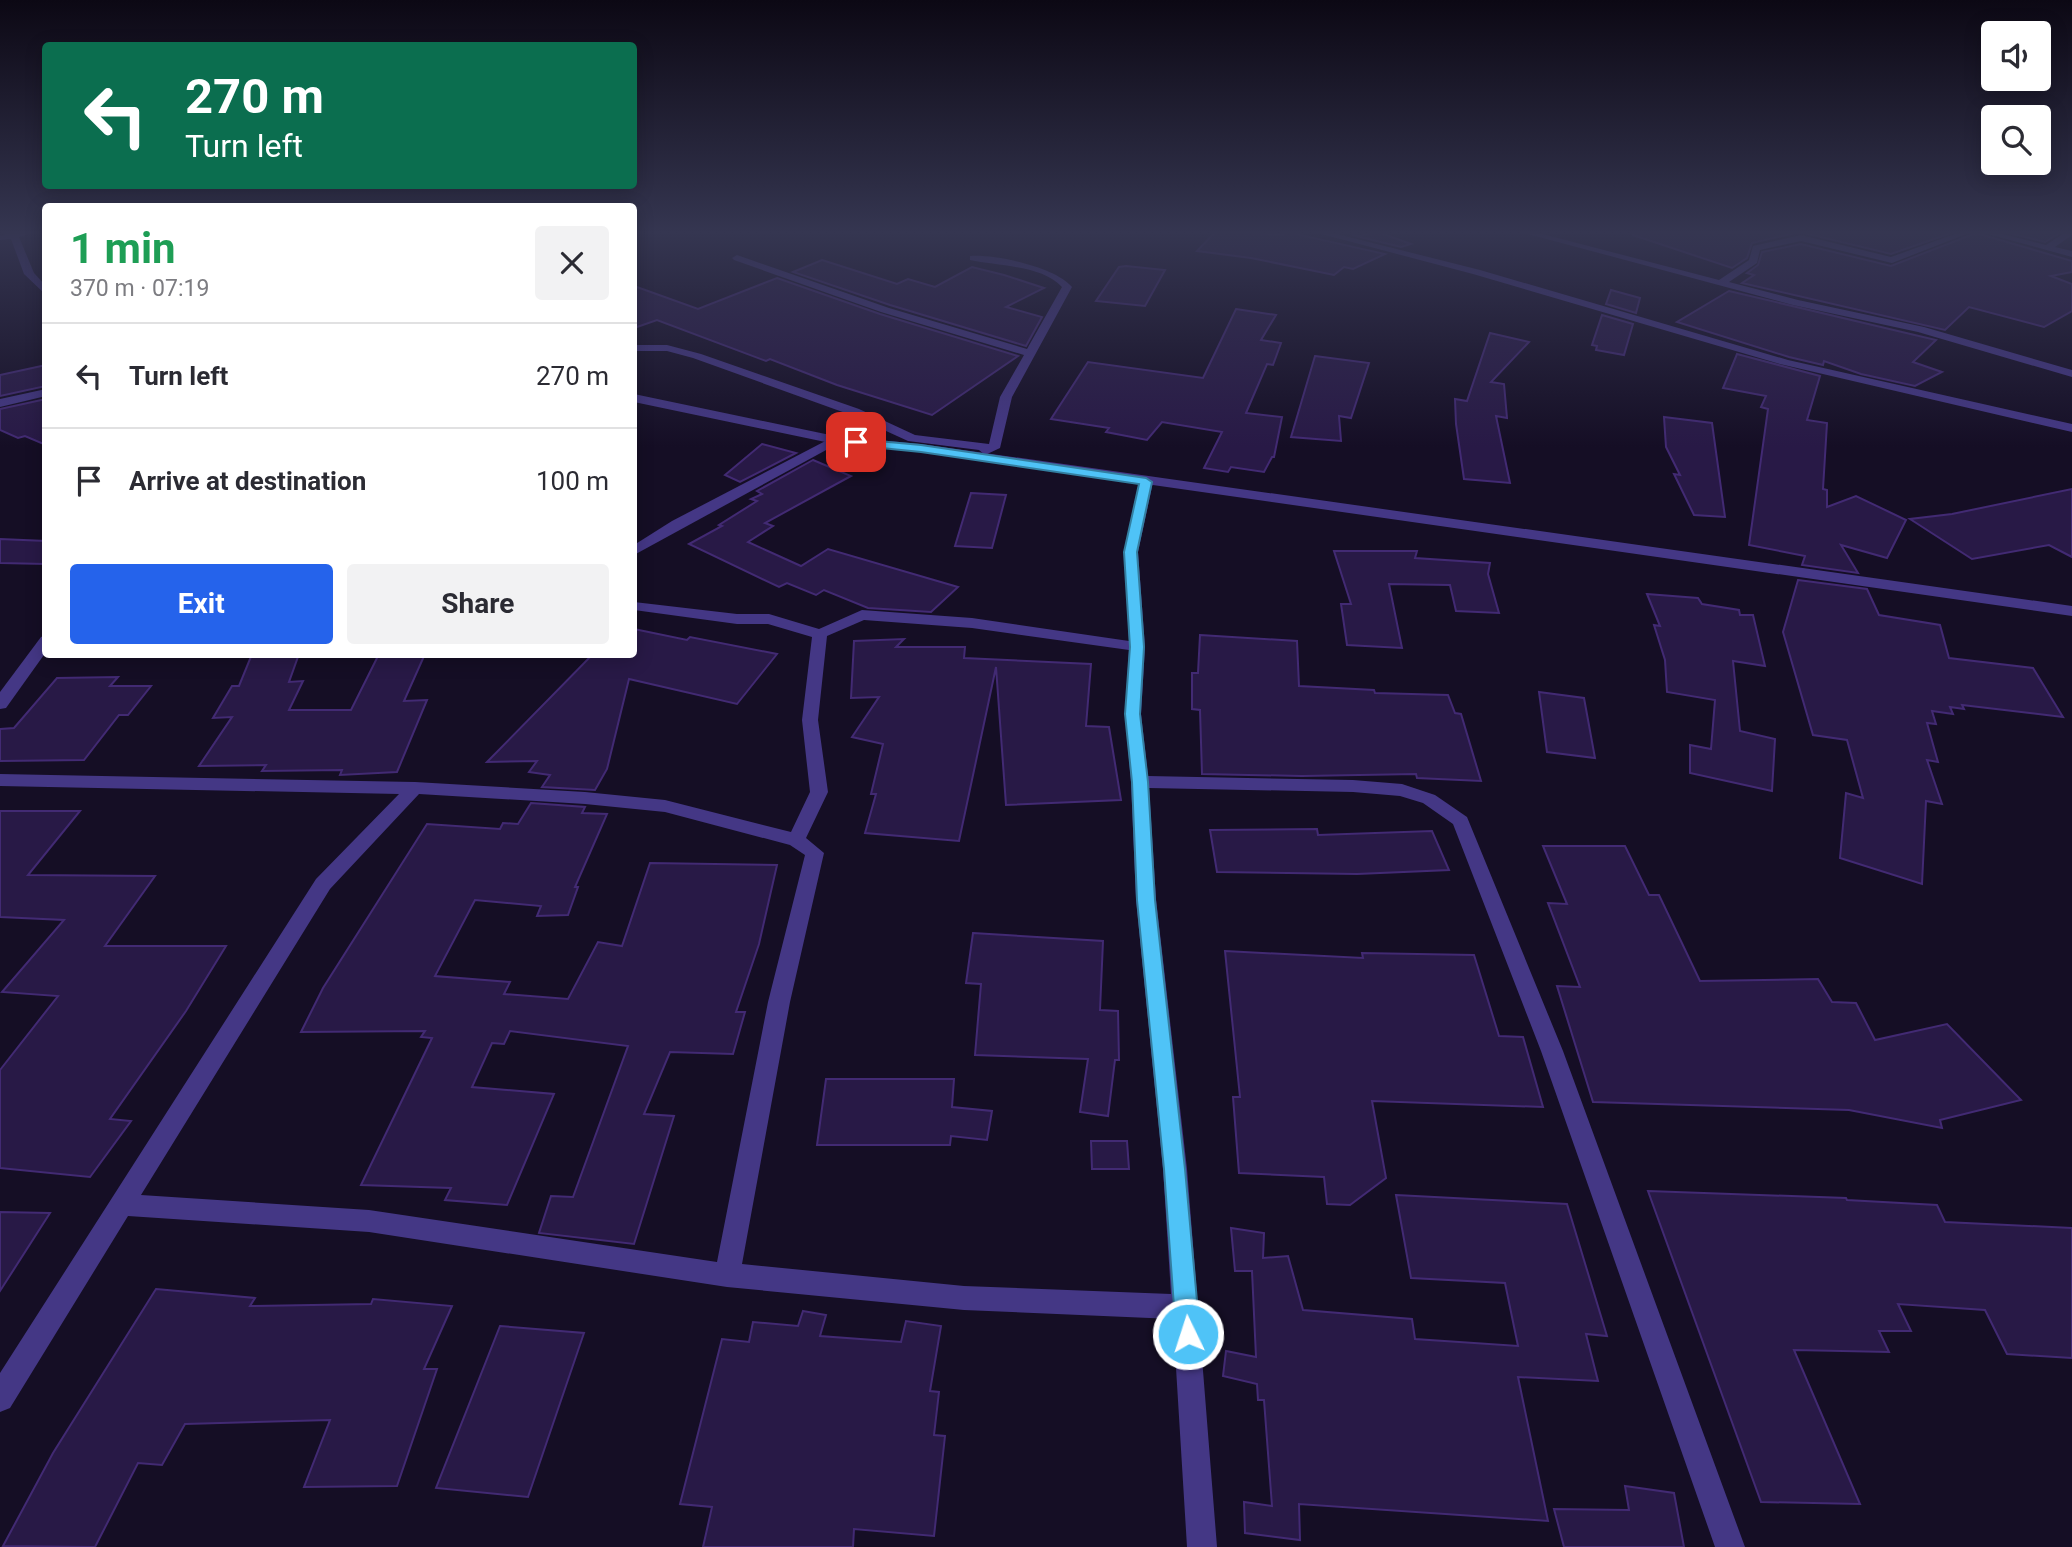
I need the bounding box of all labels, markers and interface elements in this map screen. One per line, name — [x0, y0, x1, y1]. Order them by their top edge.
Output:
map controls — [1981, 21, 2051, 175]
button: sound — [1981, 21, 2051, 91]
text: 270 m — [185, 68, 324, 125]
icon: left — [70, 70, 161, 161]
button: search — [1981, 105, 2051, 175]
text: Turn left — [185, 127, 303, 165]
text: 1 min — [70, 224, 176, 273]
button: close — [535, 226, 609, 300]
text: 370 m · 07:19 — [70, 275, 209, 302]
icon: left — [70, 357, 108, 395]
text: Turn left — [129, 361, 228, 391]
text: 270 m — [536, 361, 609, 391]
pin — [826, 412, 886, 472]
icon: arrive — [837, 423, 875, 461]
icon: arrive — [70, 462, 108, 500]
text: Arrive at destination — [129, 466, 366, 496]
text: 100 m — [536, 466, 609, 496]
button: Exit — [70, 564, 333, 644]
button: Share — [347, 564, 609, 644]
position arrow — [1151, 1297, 1225, 1371]

